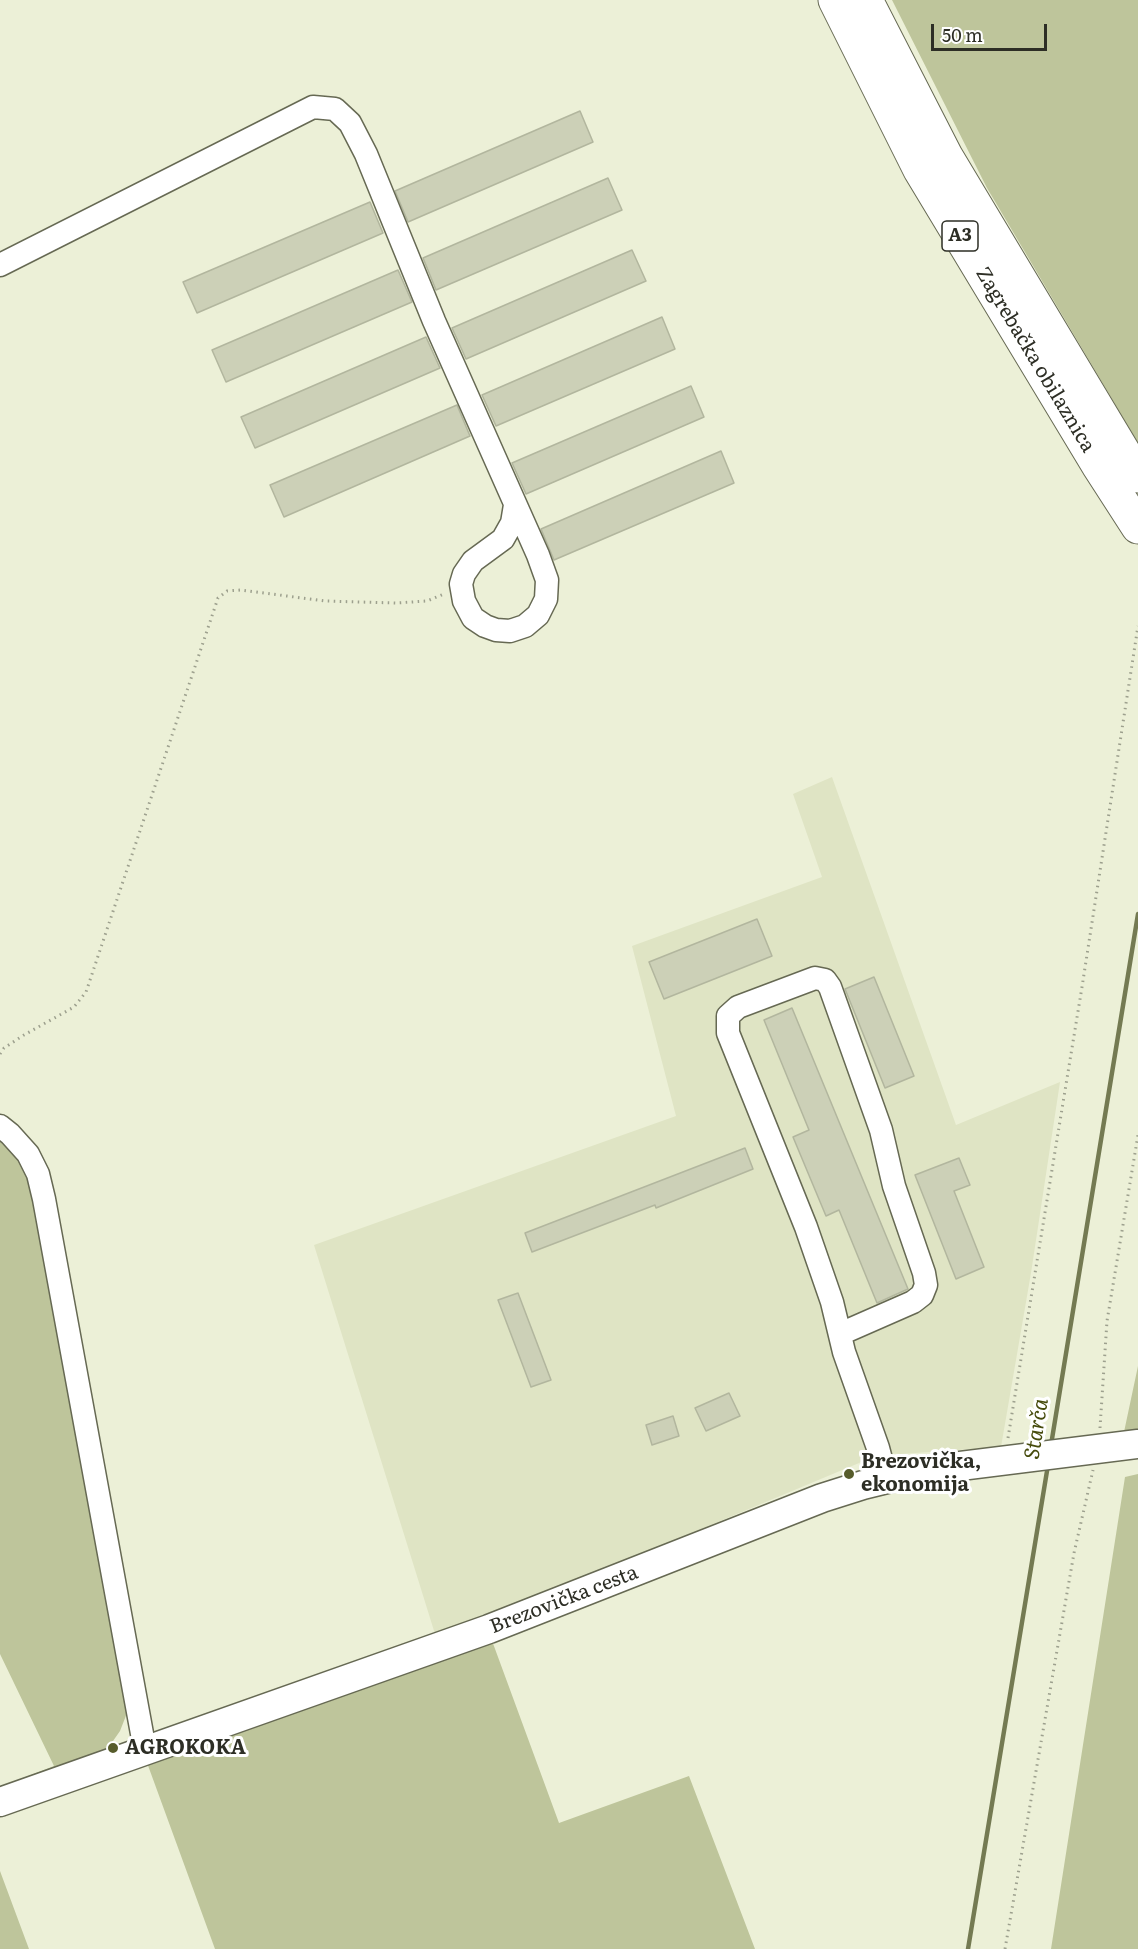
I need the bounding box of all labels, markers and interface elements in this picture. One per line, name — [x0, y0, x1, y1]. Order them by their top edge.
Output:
scale bar — [934, 12, 1050, 50]
text: 50 m — [942, 21, 983, 48]
road number: A3 — [942, 221, 978, 251]
street label: Zagrebačka obilaznica — [970, 263, 1100, 457]
water label: Starča — [1020, 1397, 1054, 1461]
place label: Brezovička, ekonomija — [861, 1450, 981, 1497]
marker: Brezovička, ekonomija — [842, 1467, 856, 1481]
street label: Brezovička cesta — [487, 1561, 641, 1639]
place label: AGROKOKA — [125, 1736, 246, 1760]
marker: AGROKOKA — [106, 1741, 120, 1755]

